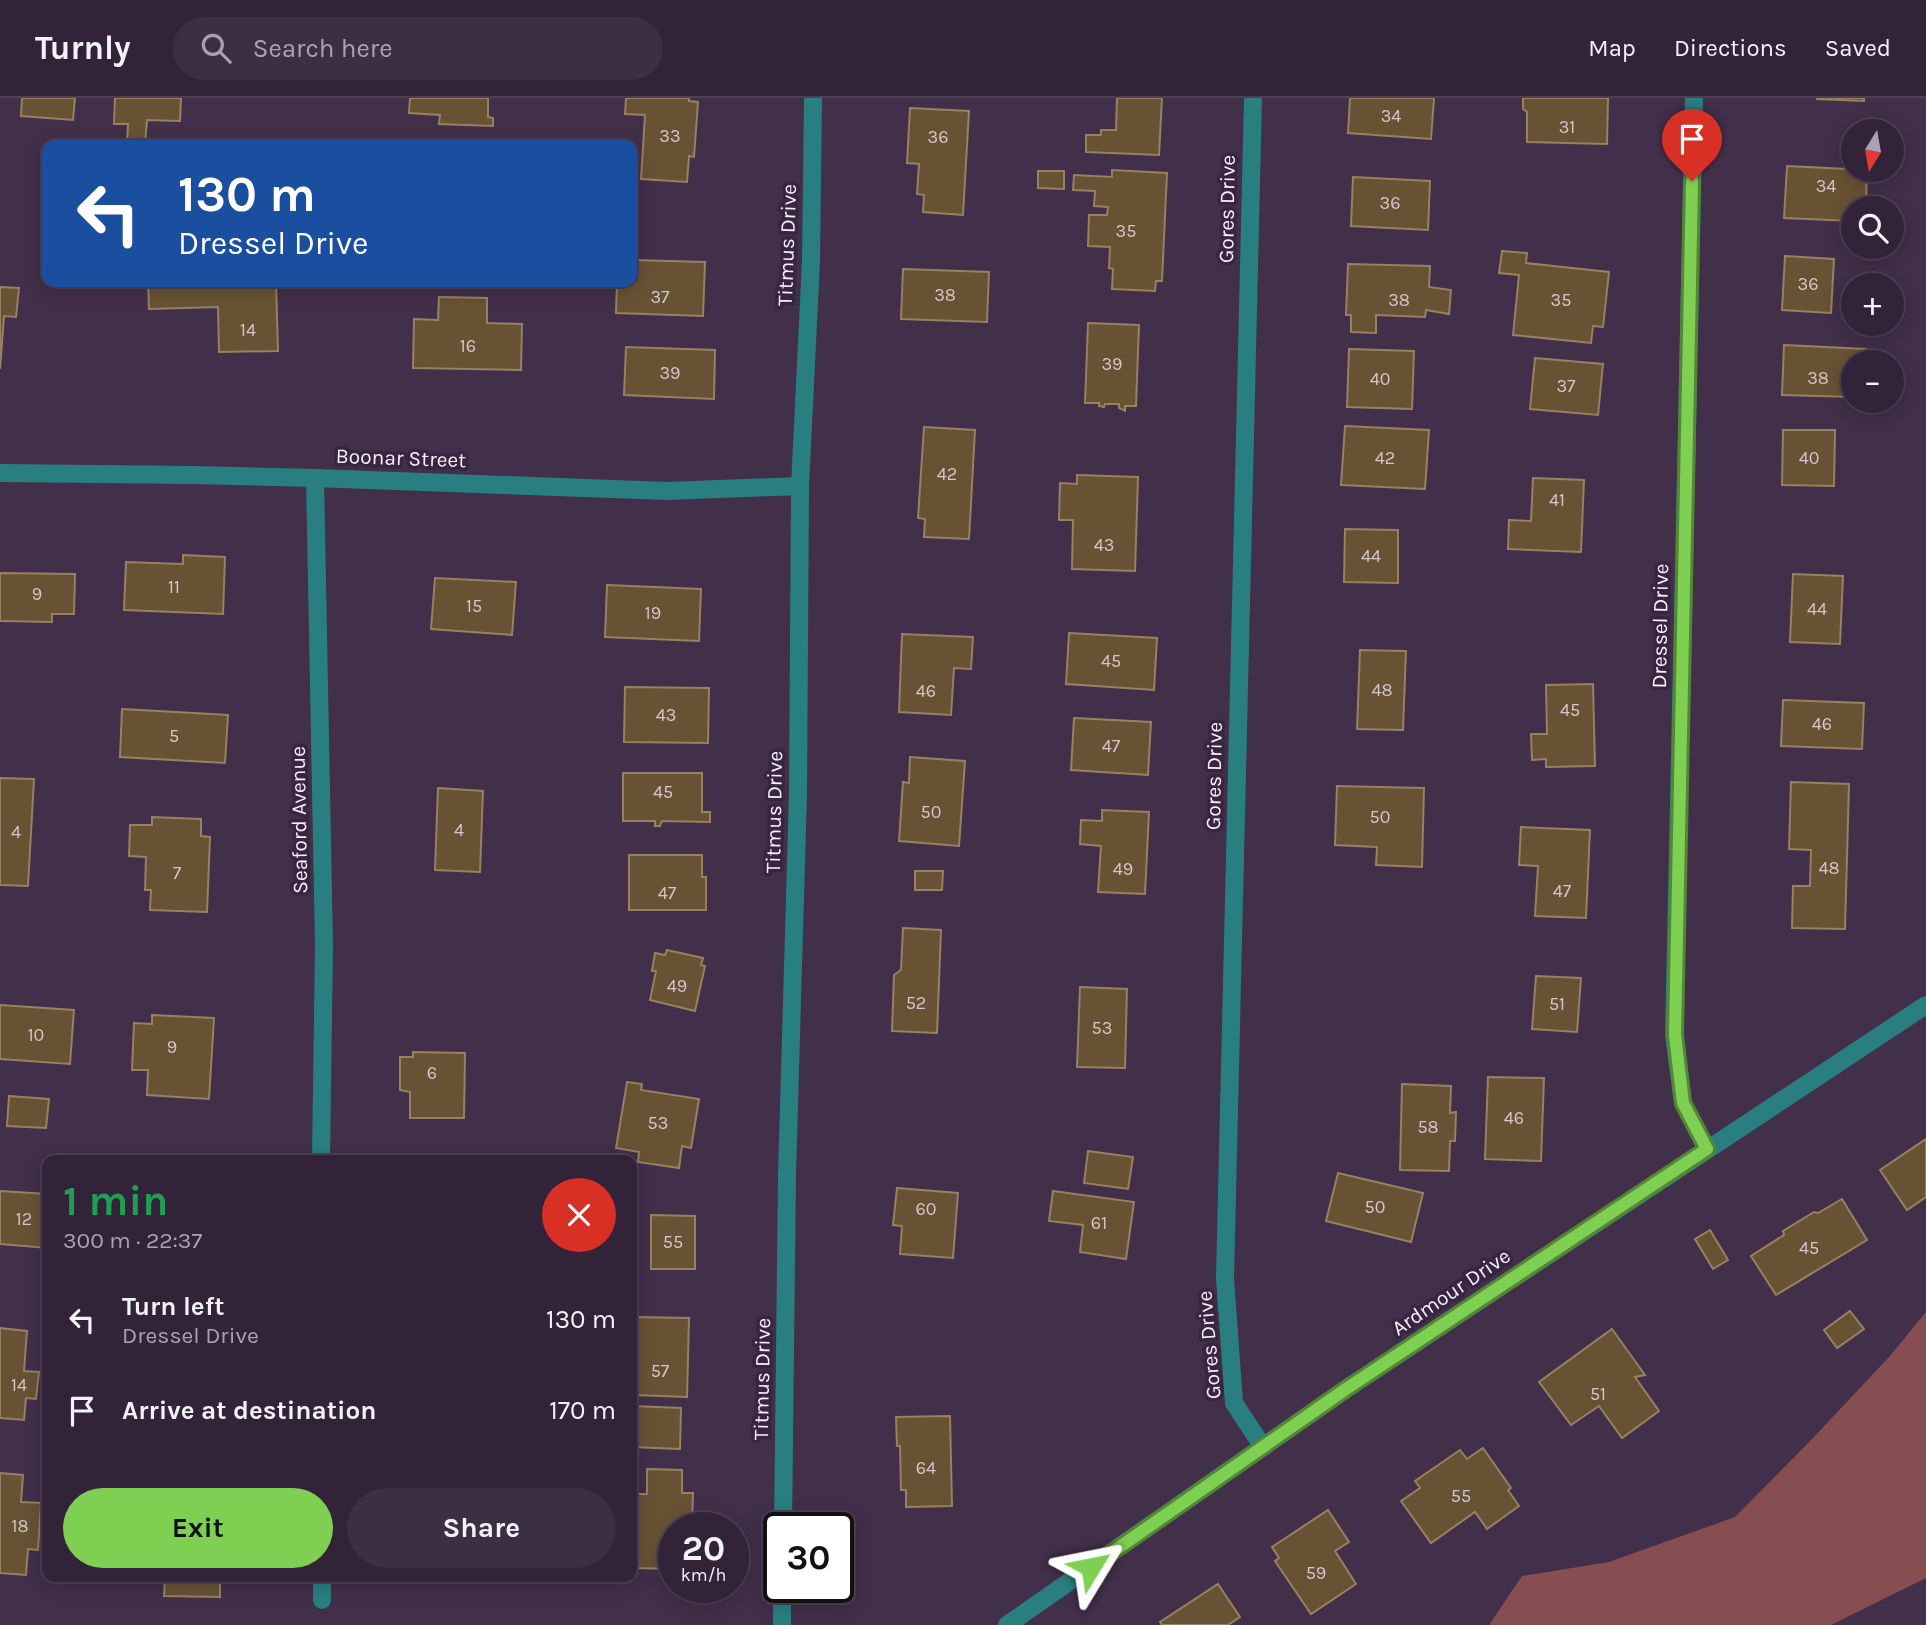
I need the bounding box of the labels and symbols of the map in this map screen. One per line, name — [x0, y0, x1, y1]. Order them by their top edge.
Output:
house number: 34 — [1381, 105, 1401, 127]
pin — [1662, 109, 1722, 181]
house number: 31 — [1559, 116, 1575, 138]
north arrow — [1841, 119, 1904, 182]
house number: 33 — [659, 125, 681, 147]
house number: 36 — [928, 126, 948, 148]
street label: Gores Drive — [1214, 155, 1240, 263]
house number: 34 — [1816, 175, 1836, 197]
street label: Titmus Drive — [773, 184, 801, 306]
house number: 36 — [1380, 192, 1400, 214]
house number: 35 — [1116, 220, 1136, 242]
house number: 36 — [1798, 273, 1818, 295]
house number: 38 — [934, 284, 956, 306]
house number: 37 — [650, 286, 670, 308]
house number: 38 — [1388, 289, 1410, 311]
house number: 35 — [1551, 289, 1571, 311]
house number: 14 — [240, 319, 256, 341]
house number: 16 — [460, 335, 476, 357]
house number: 39 — [1101, 353, 1123, 375]
house number: 39 — [659, 362, 681, 384]
house number: 38 — [1807, 367, 1829, 389]
house number: 40 — [1370, 368, 1390, 390]
house number: 37 — [1556, 375, 1576, 397]
street label: Boonar Street — [335, 444, 467, 472]
house number: 42 — [1375, 447, 1395, 469]
house number: 40 — [1799, 447, 1819, 469]
house number: 42 — [937, 463, 957, 485]
house number: 41 — [1549, 489, 1565, 511]
house number: 43 — [1094, 534, 1114, 556]
house number: 44 — [1361, 545, 1381, 567]
street label: Dressel Drive — [1647, 563, 1673, 689]
house number: 11 — [168, 576, 180, 598]
house number: 9 — [32, 583, 42, 605]
house number: 15 — [466, 595, 482, 617]
house number: 44 — [1807, 598, 1827, 620]
house number: 19 — [645, 602, 661, 624]
house number: 45 — [1101, 650, 1121, 672]
house number: 48 — [1371, 679, 1393, 701]
house number: 46 — [916, 680, 936, 702]
house number: 45 — [1560, 699, 1580, 721]
house number: 43 — [656, 704, 676, 726]
house number: 46 — [1812, 713, 1832, 735]
street label: Gores Drive — [1201, 722, 1227, 830]
house number: 5 — [169, 725, 179, 747]
house number: 47 — [1102, 735, 1121, 757]
street label: Seaford Avenue — [286, 746, 312, 894]
street label: Titmus Drive — [761, 751, 787, 873]
house number: 45 — [653, 781, 673, 803]
house number: 50 — [921, 801, 941, 823]
house number: 50 — [1370, 806, 1390, 828]
house number: 4 — [454, 819, 464, 841]
house number: 4 — [11, 821, 21, 843]
house number: 48 — [1818, 857, 1840, 879]
house number: 49 — [1113, 858, 1133, 880]
house number: 7 — [173, 862, 182, 884]
house number: 47 — [1553, 880, 1572, 902]
house number: 47 — [658, 882, 677, 904]
house number: 49 — [667, 975, 687, 997]
house number: 52 — [906, 992, 926, 1014]
house number: 51 — [1549, 993, 1565, 1015]
house number: 53 — [1092, 1017, 1112, 1039]
house number: 10 — [28, 1024, 44, 1046]
house number: 9 — [167, 1036, 177, 1058]
house number: 6 — [427, 1062, 437, 1084]
house number: 46 — [1504, 1107, 1524, 1129]
house number: 53 — [648, 1112, 668, 1134]
house number: 58 — [1417, 1116, 1439, 1138]
house number: 50 — [1365, 1196, 1385, 1218]
house number: 60 — [916, 1198, 937, 1220]
house number: 12 — [16, 1208, 32, 1230]
house number: 61 — [1091, 1212, 1107, 1234]
house number: 55 — [663, 1231, 683, 1253]
house number: 45 — [1799, 1237, 1819, 1259]
street label: Ardmour Drive — [1387, 1244, 1515, 1340]
street label: Gores Drive — [1192, 1290, 1226, 1400]
street label: Titmus Drive — [749, 1318, 775, 1440]
house number: 57 — [651, 1360, 670, 1382]
house number: 14 — [11, 1374, 27, 1396]
house number: 51 — [1590, 1383, 1606, 1405]
house number: 64 — [916, 1457, 936, 1479]
house number: 55 — [1451, 1485, 1471, 1507]
speed limit sign: 30 — [763, 1512, 854, 1603]
house number: 18 — [11, 1515, 29, 1537]
position arrow — [1054, 1530, 1128, 1604]
house number: 59 — [1306, 1562, 1326, 1584]

